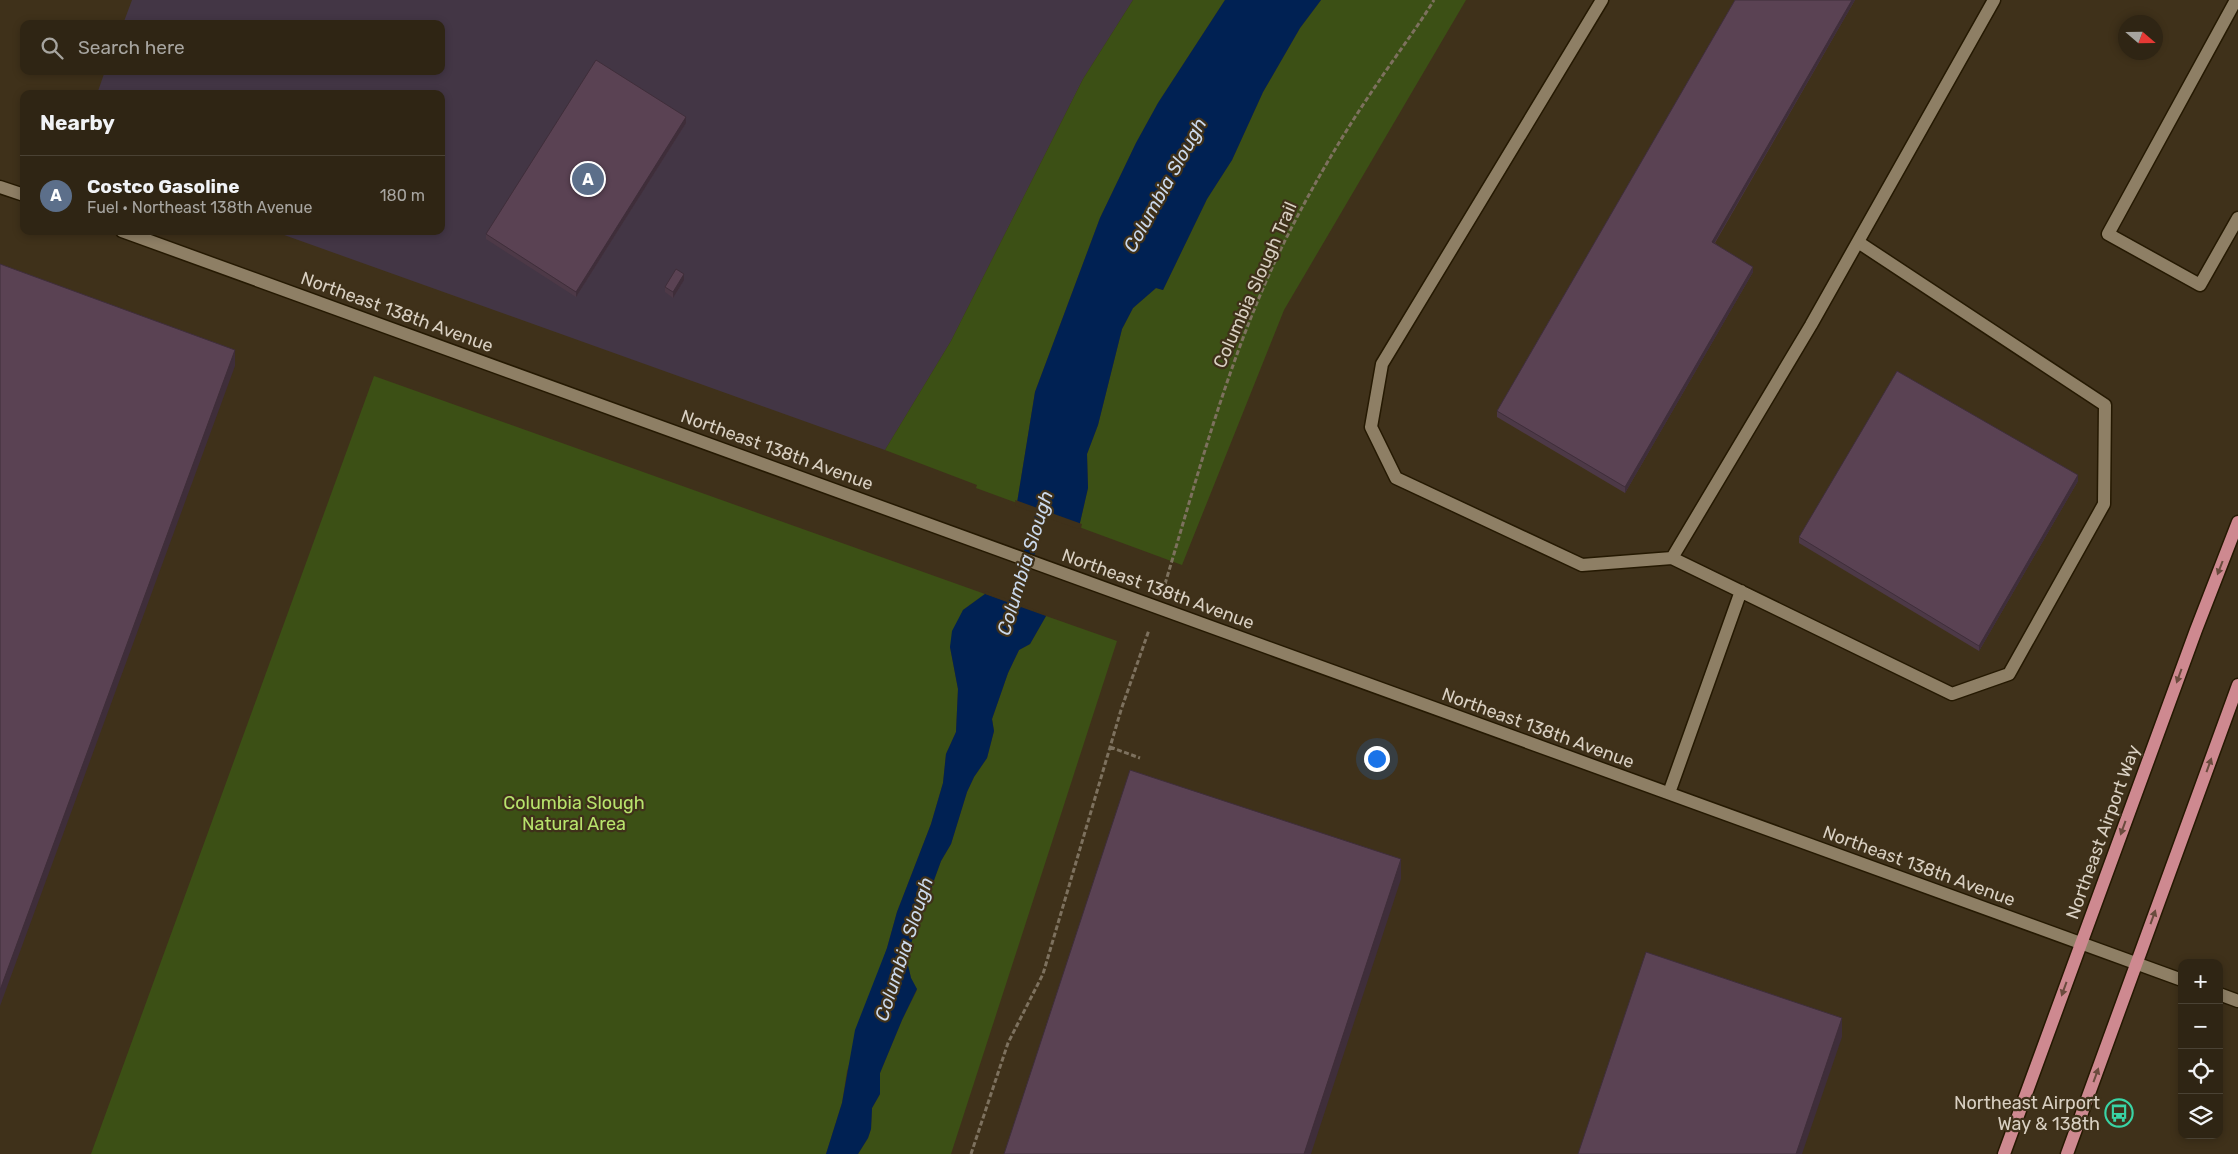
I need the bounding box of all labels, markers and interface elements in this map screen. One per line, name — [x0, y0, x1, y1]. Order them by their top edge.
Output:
north arrow — [2118, 15, 2163, 60]
search box — [20, 20, 445, 75]
icon: search — [38, 34, 66, 62]
text: Search here — [78, 36, 185, 59]
text: Nearby — [40, 110, 115, 135]
water label: Columbia Slough — [1119, 114, 1211, 256]
pin: A — [572, 160, 604, 198]
text: Costco Gasoline — [87, 175, 240, 198]
text: A — [50, 186, 62, 205]
text: 180 m — [380, 186, 425, 205]
text: Fuel · Northeast 138th Avenue — [87, 198, 312, 217]
street label: Columbia Slough Trail — [1208, 198, 1302, 372]
street label: Northeast 138th Avenue — [298, 267, 496, 357]
street label: Northeast 138th Avenue — [678, 405, 876, 495]
water label: Columbia Slough — [992, 488, 1058, 638]
street label: Northeast 138th Avenue — [1059, 544, 1257, 634]
one-way arrow — [2216, 560, 2223, 575]
one-way arrow — [2175, 669, 2183, 684]
street label: Northeast 138th Avenue — [1439, 683, 1637, 773]
street label: Northeast Airport Way — [2061, 742, 2145, 922]
your location — [1364, 746, 1390, 772]
one-way arrow — [2206, 757, 2213, 772]
park label: Columbia Slough Natural Area — [503, 792, 645, 835]
street label: Northeast 138th Avenue — [1820, 821, 2018, 911]
one-way arrow — [2119, 821, 2127, 836]
water label: Columbia Slough — [870, 874, 938, 1024]
one-way arrow — [2150, 910, 2157, 925]
map controls — [2178, 959, 2223, 1139]
button: + — [2178, 959, 2223, 1004]
one-way arrow — [2060, 982, 2068, 997]
button: − — [2178, 1004, 2223, 1049]
button: locate — [2178, 1049, 2223, 1094]
one-way arrow — [2093, 1068, 2100, 1083]
place label: Northeast Airport Way & 138th — [1954, 1092, 2100, 1135]
button: layers — [2178, 1094, 2223, 1139]
bus stop icon: Northeast Airport Way & 138th — [2104, 1098, 2134, 1128]

